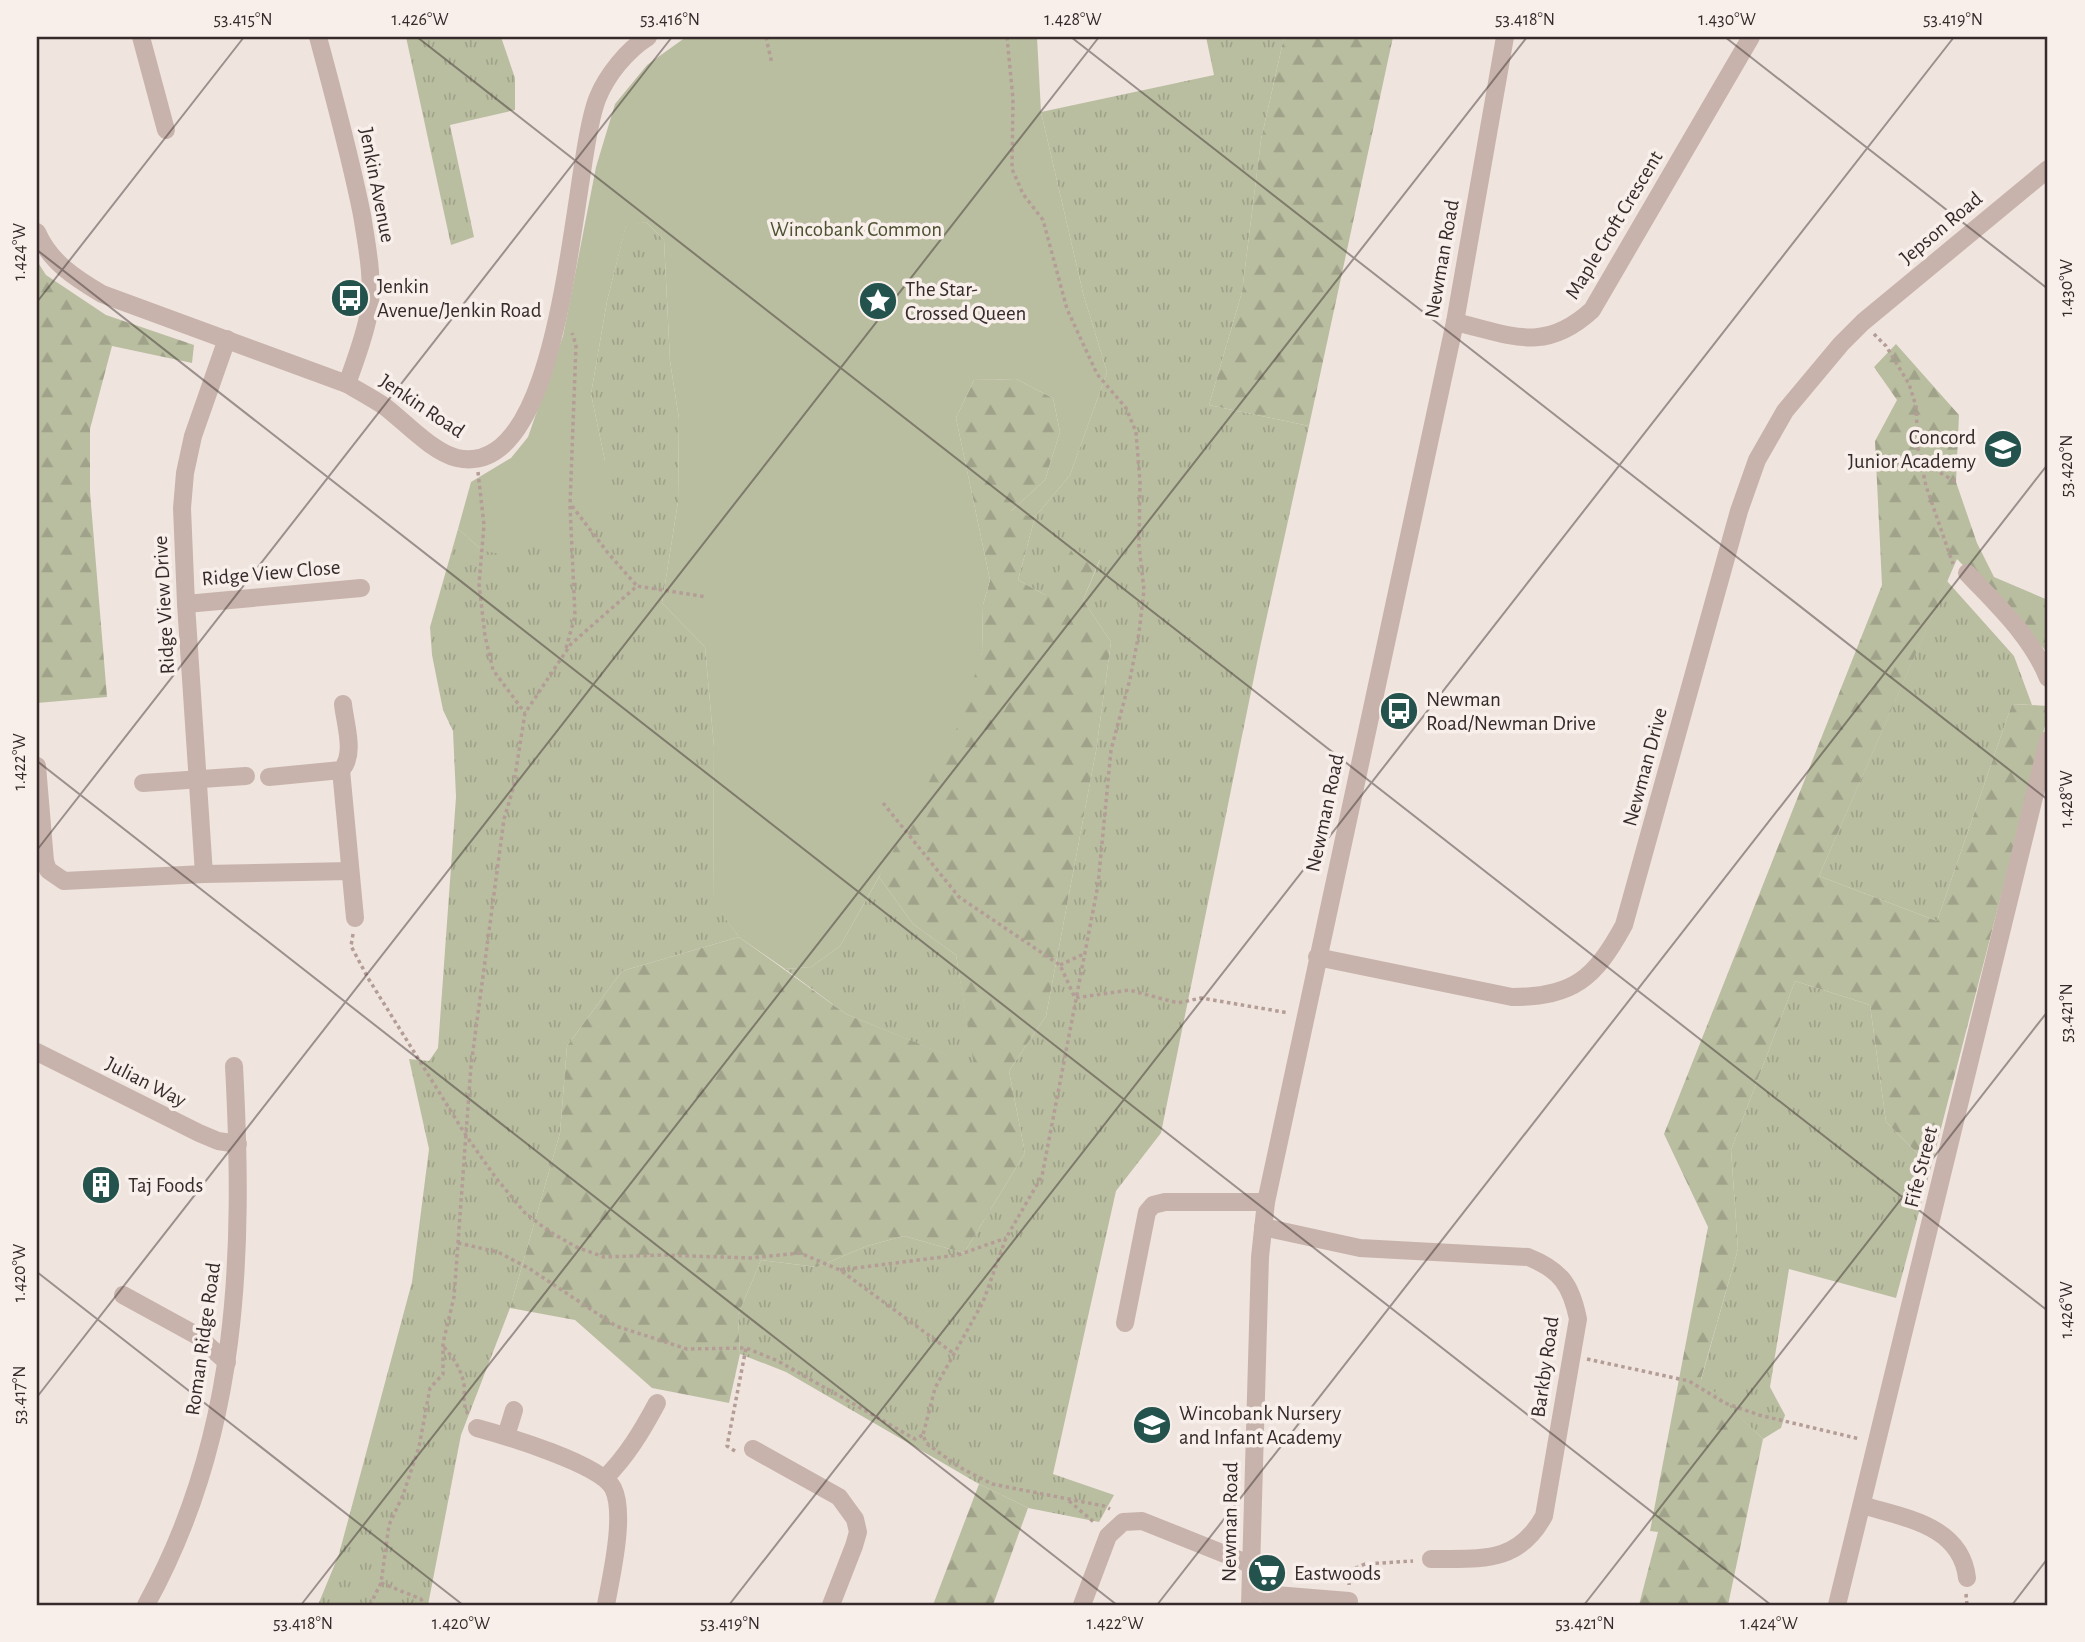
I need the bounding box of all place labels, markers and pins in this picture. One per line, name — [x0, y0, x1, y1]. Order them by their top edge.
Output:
place label: Jenkin Avenue/Jenkin Road — [377, 276, 542, 321]
bus stop icon: Jenkin Avenue/Jenkin Road — [329, 277, 371, 319]
place label: The Star- Crossed Queen — [905, 279, 1026, 324]
place icon: The Star- Crossed Queen — [857, 280, 899, 322]
place label: Concord Junior Academy — [1848, 427, 1976, 472]
school or university icon: Concord Junior Academy — [1982, 428, 2024, 470]
place label: Newman Road/Newman Drive — [1426, 689, 1596, 734]
bus stop icon: Newman Road/Newman Drive — [1378, 690, 1420, 732]
building icon: Taj Foods — [80, 1164, 122, 1206]
place label: Taj Foods — [128, 1175, 203, 1196]
place label: Wincobank Nursery and Infant Academy — [1179, 1403, 1342, 1448]
school or university icon: Wincobank Nursery and Infant Academy — [1131, 1404, 1173, 1446]
supermarket icon: Eastwoods — [1246, 1552, 1288, 1594]
place label: Eastwoods — [1294, 1563, 1381, 1584]

